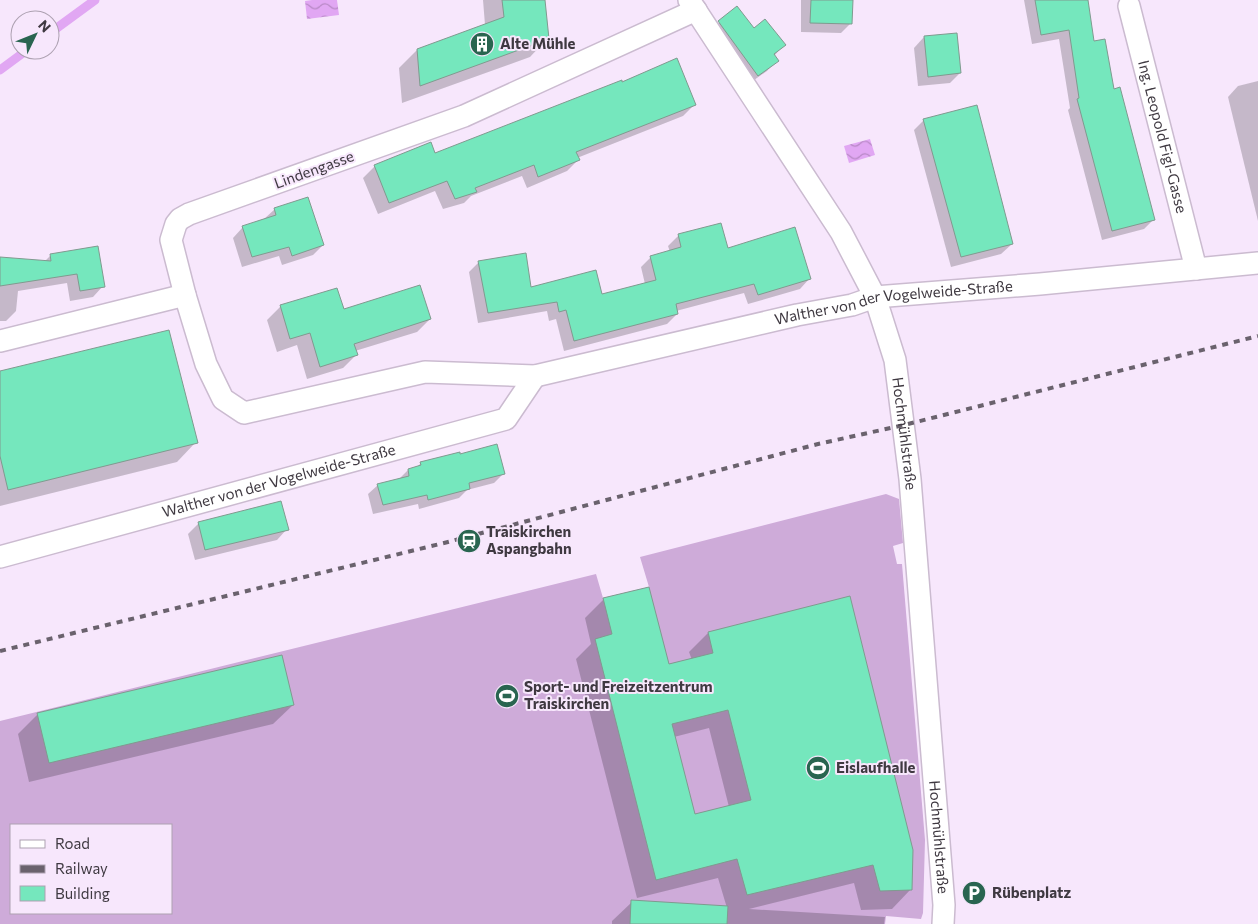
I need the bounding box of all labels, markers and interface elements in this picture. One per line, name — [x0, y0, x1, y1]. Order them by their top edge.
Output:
north arrow — [10, 10, 60, 60]
text: N — [35, 16, 55, 35]
building icon: Alte Mühle — [469, 31, 495, 57]
place label: Alte Mühle — [500, 34, 576, 52]
street label: Ing. Leopold Figl-Gasse — [1135, 58, 1191, 215]
street label: Lindengasse — [271, 146, 356, 192]
street label: Walther von der Vogelweide-Straße — [773, 276, 1013, 328]
street label: Hochmühlstraße — [889, 376, 921, 491]
street label: Walther von der Vogelweide-Straße — [160, 440, 397, 520]
place label: Traiskirchen Aspangbahn — [486, 522, 572, 557]
station icon: Traiskirchen Aspangbahn — [456, 528, 482, 554]
place label: Sport- und Freizeitzentrum Traiskirchen — [524, 677, 713, 712]
sports icon: Sport- und Freizeitzentrum Traiskirchen — [494, 683, 520, 709]
sports icon: Eislaufhalle — [805, 755, 831, 781]
place label: Eislaufhalle — [836, 758, 916, 776]
street label: Hochmühlstraße — [926, 780, 953, 895]
legend — [10, 824, 172, 914]
text: Road — [55, 834, 90, 852]
text: Railway — [55, 859, 108, 877]
parking icon: Rübenplatz — [961, 880, 987, 906]
place label: Rübenplatz — [992, 883, 1071, 901]
text: Building — [55, 884, 110, 902]

